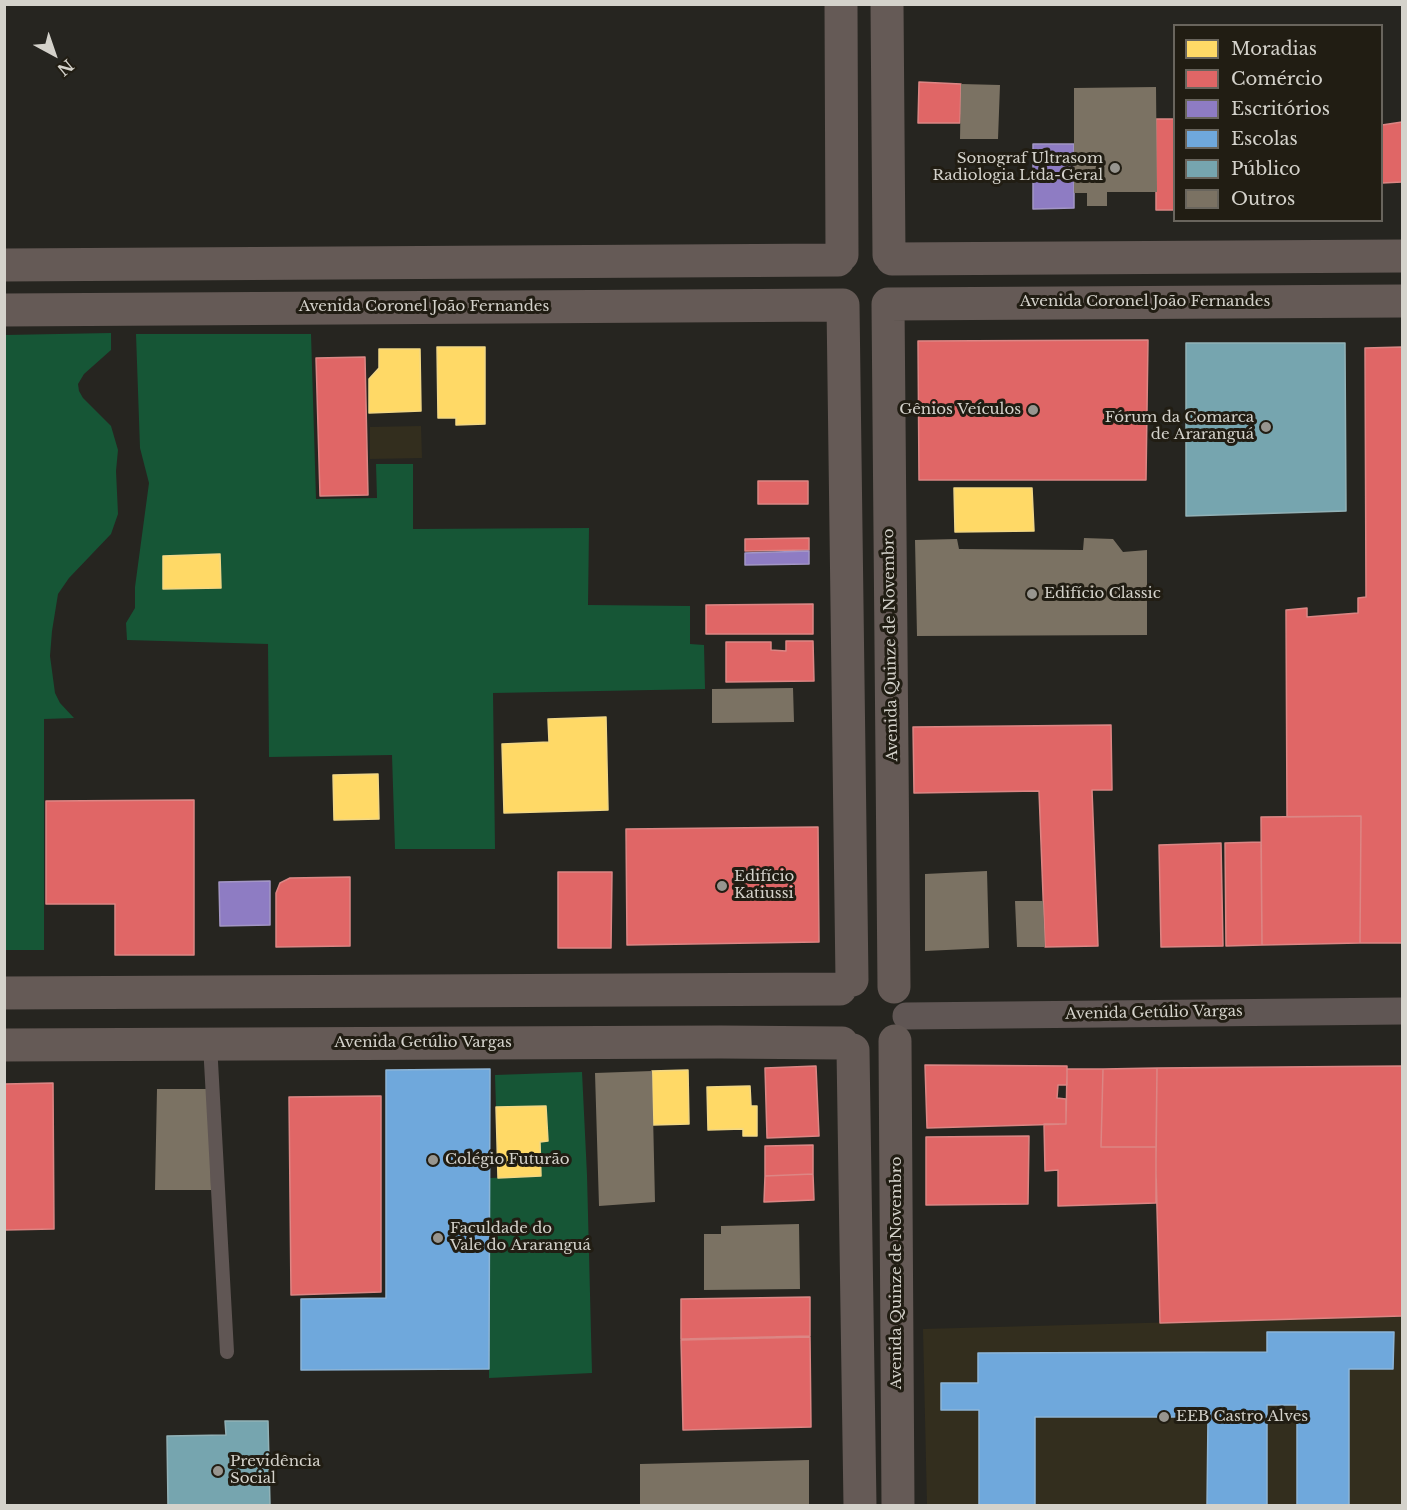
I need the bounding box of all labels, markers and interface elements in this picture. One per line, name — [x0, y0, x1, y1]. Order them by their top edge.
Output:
north arrow — [24, 24, 84, 84]
legend — [1173, 24, 1383, 222]
text: Moradias — [1231, 38, 1317, 60]
text: N — [53, 55, 78, 80]
text: Comércio — [1231, 68, 1323, 90]
text: Escritórios — [1231, 98, 1330, 120]
text: Escolas — [1231, 128, 1298, 150]
place label: Sonograf Ultrasom Radiologia Ltda-Geral — [932, 150, 1103, 185]
text: Público — [1231, 158, 1301, 180]
marker: Sonograf Ultrasom Radiologia Ltda-Geral — [1108, 161, 1122, 175]
text: Outros — [1231, 188, 1295, 210]
street label: Avenida Coronel João Fernandes — [1020, 293, 1270, 311]
street label: Avenida Coronel João Fernandes — [299, 298, 549, 316]
place label: Gênios Veículos — [899, 401, 1021, 419]
marker: Gênios Veículos — [1026, 403, 1040, 417]
place label: Fórum da Comarca de Araranguá — [1105, 409, 1254, 444]
marker: Fórum da Comarca de Araranguá — [1259, 420, 1273, 434]
street label: Avenida Quinze de Novembro — [880, 528, 902, 762]
place label: Edifício Classic — [1044, 585, 1161, 603]
marker: Edifício Classic — [1025, 587, 1039, 601]
place label: Edifício Katiussi — [734, 868, 794, 903]
marker: Edifício Katiussi — [715, 879, 729, 893]
street label: Avenida Getúlio Vargas — [1065, 1002, 1243, 1024]
street label: Avenida Getúlio Vargas — [334, 1034, 512, 1052]
place label: Colégio Futurão — [445, 1151, 570, 1169]
marker: Colégio Futurão — [426, 1153, 440, 1167]
street label: Avenida Quinze de Novembro — [888, 1156, 906, 1390]
place label: Faculdade do Vale do Araranguá — [450, 1220, 591, 1255]
marker: Faculdade do Vale do Araranguá — [431, 1231, 445, 1245]
place label: EEB Castro Alves — [1176, 1408, 1308, 1426]
marker: EEB Castro Alves — [1157, 1410, 1171, 1424]
place label: Previdência Social — [230, 1453, 320, 1488]
marker: Previdência Social — [211, 1464, 225, 1478]

